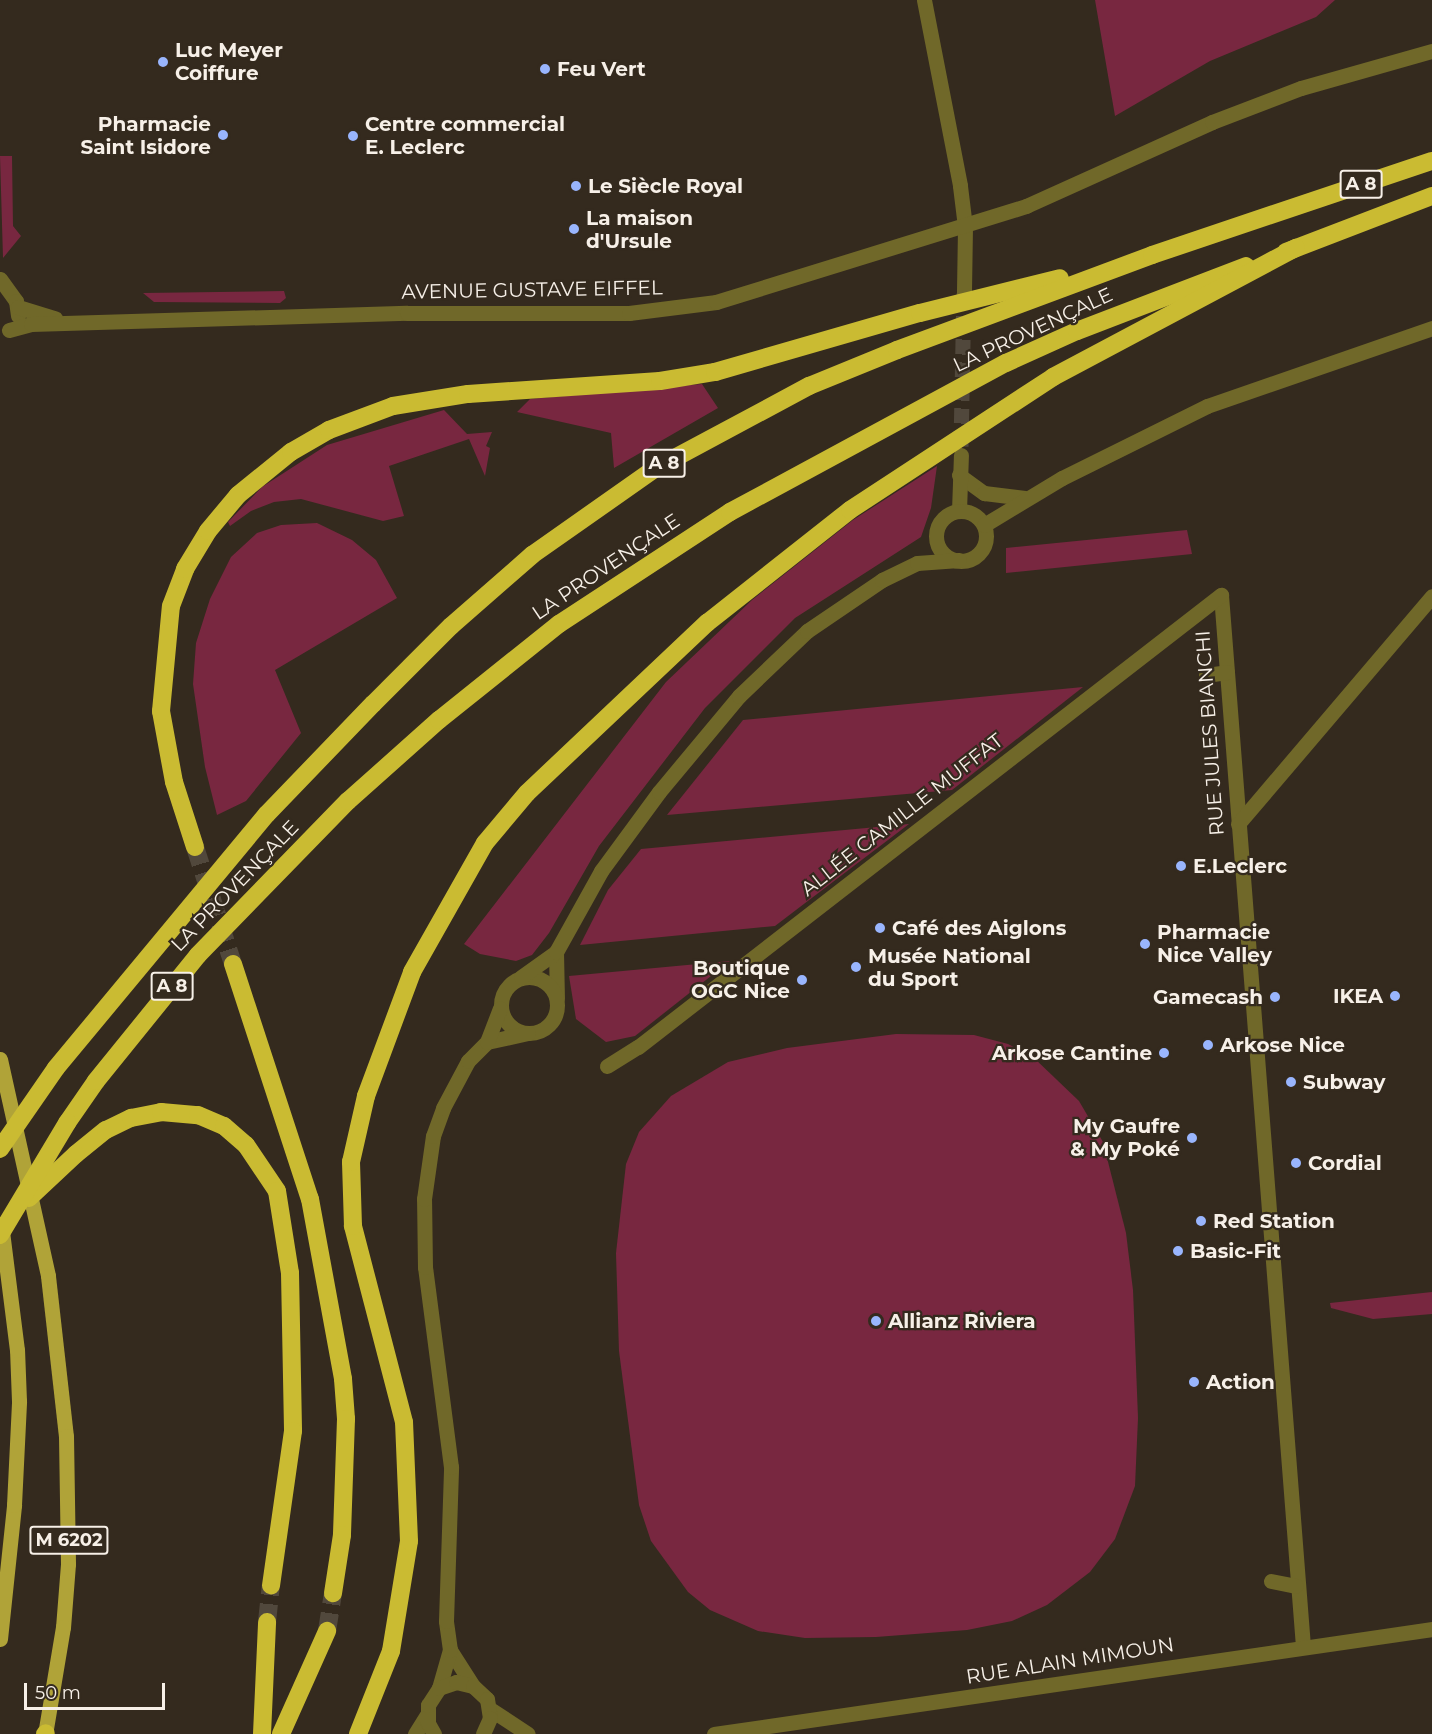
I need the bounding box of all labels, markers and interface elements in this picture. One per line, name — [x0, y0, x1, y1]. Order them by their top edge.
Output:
place label: Luc Meyer Coiffure — [175, 39, 283, 86]
marker: Luc Meyer Coiffure — [156, 55, 170, 69]
place label: Feu Vert — [557, 57, 646, 81]
marker: Feu Vert — [538, 62, 552, 76]
place label: Pharmacie Saint Isidore — [80, 112, 211, 159]
place label: Centre commercial E. Leclerc — [365, 112, 565, 159]
marker: Pharmacie Saint Isidore — [216, 128, 230, 142]
marker: Centre commercial E. Leclerc — [346, 129, 360, 143]
road number: A 8 — [1338, 169, 1384, 199]
place label: Le Siècle Royal — [588, 174, 743, 198]
marker: Le Siècle Royal — [569, 179, 583, 193]
place label: La maison d'Ursule — [586, 206, 693, 253]
marker: La maison d'Ursule — [567, 222, 581, 236]
street label: AVENUE GUSTAVE EIFFEL — [401, 276, 663, 304]
street label: LA PROVENÇALE — [950, 283, 1116, 377]
road number: A 8 — [642, 448, 686, 478]
street label: LA PROVENÇALE — [528, 509, 684, 625]
street label: RUE JULES BIANCHI — [1191, 630, 1229, 836]
street label: ALLÉE CAMILLE MUFFAT — [796, 729, 1008, 901]
street label: LA PROVENÇALE — [166, 815, 304, 957]
place label: E.Leclerc — [1193, 854, 1287, 878]
marker: E.Leclerc — [1174, 859, 1188, 873]
place label: Café des Aiglons — [892, 916, 1066, 940]
marker: Café des Aiglons — [873, 921, 887, 935]
place label: Pharmacie Nice Valley — [1157, 921, 1272, 968]
marker: Pharmacie Nice Valley — [1138, 937, 1152, 951]
place label: Musée National du Sport — [868, 944, 1031, 991]
place label: Boutique OGC Nice — [691, 957, 790, 1004]
marker: Musée National du Sport — [849, 960, 863, 974]
road number: A 8 — [150, 971, 195, 1001]
marker: Boutique OGC Nice — [795, 973, 809, 987]
place label: IKEA — [1333, 984, 1383, 1008]
place label: Gamecash — [1153, 985, 1263, 1009]
marker: IKEA — [1388, 989, 1402, 1003]
marker: Gamecash — [1268, 990, 1282, 1004]
place label: Arkose Nice — [1220, 1033, 1345, 1057]
marker: Arkose Nice — [1201, 1038, 1215, 1052]
place label: Arkose Cantine — [992, 1041, 1152, 1065]
marker: Arkose Cantine — [1157, 1046, 1171, 1060]
place label: Subway — [1303, 1070, 1385, 1094]
marker: Subway — [1284, 1075, 1298, 1089]
place label: My Gaufre & My Poké — [1070, 1114, 1180, 1161]
marker: My Gaufre & My Poké — [1185, 1131, 1199, 1145]
place label: Cordial — [1308, 1151, 1382, 1175]
marker: Cordial — [1289, 1156, 1303, 1170]
place label: Red Station — [1213, 1209, 1335, 1233]
marker: Red Station — [1194, 1214, 1208, 1228]
place label: Basic-Fit — [1190, 1239, 1281, 1263]
marker: Basic-Fit — [1171, 1244, 1185, 1258]
place label: Allianz Riviera — [888, 1309, 1036, 1333]
marker: Allianz Riviera — [869, 1314, 883, 1328]
place label: Action — [1206, 1370, 1275, 1394]
marker: Action — [1187, 1375, 1201, 1389]
road number: M 6202 — [28, 1525, 110, 1555]
street label: RUE ALAIN MIMOUN — [964, 1633, 1176, 1689]
scale bar — [27, 1671, 168, 1709]
text: 50 m — [35, 1682, 81, 1704]

